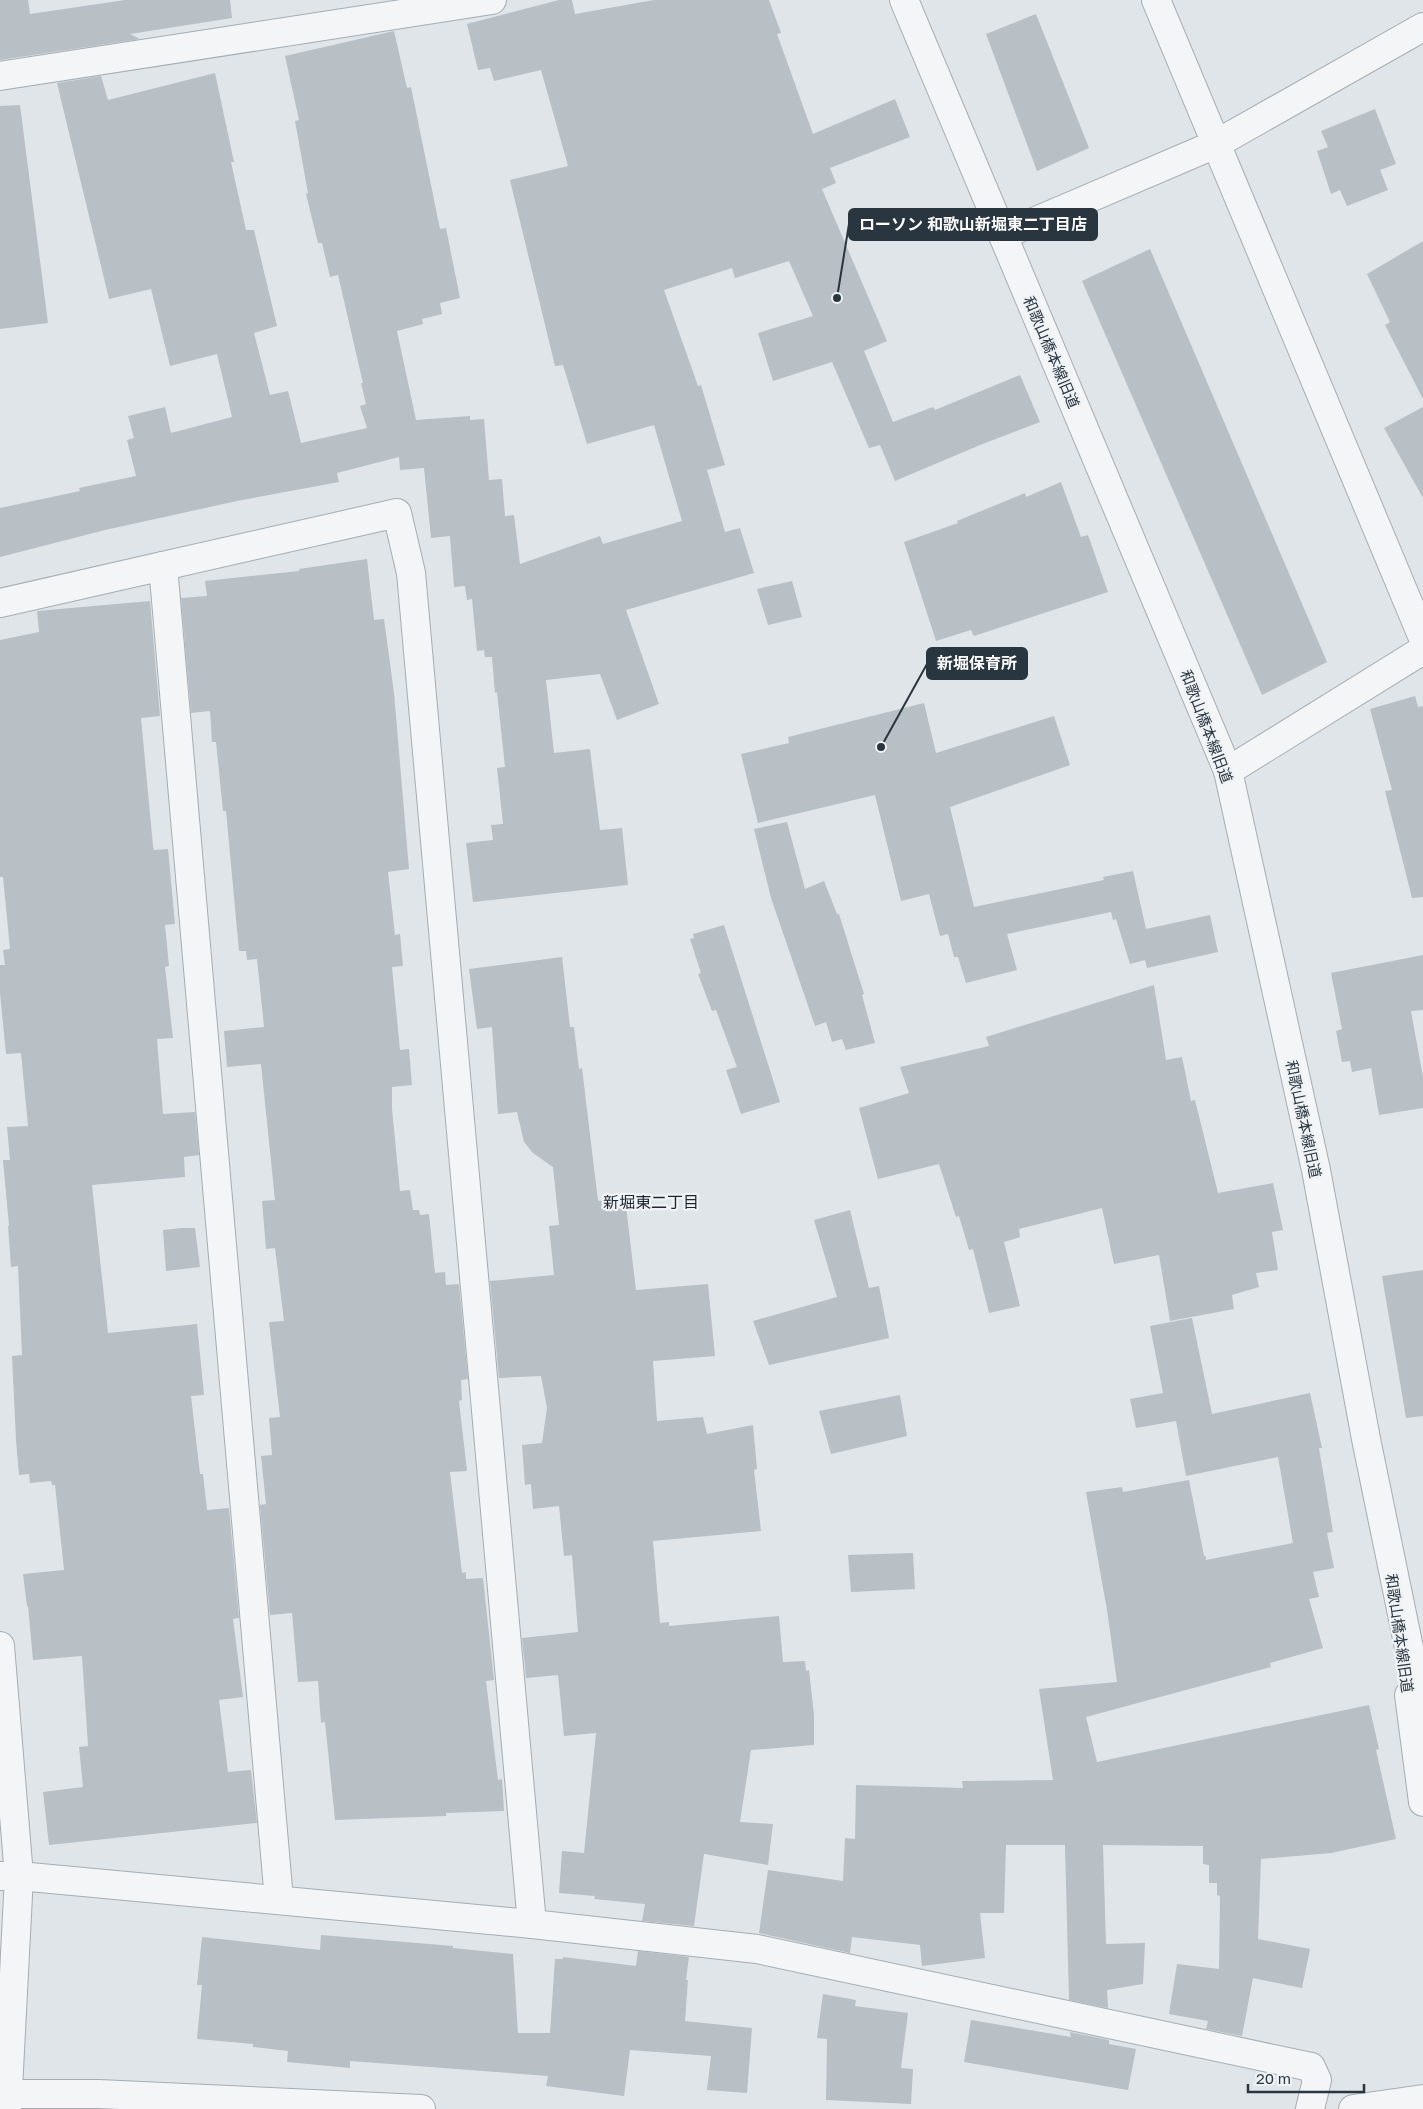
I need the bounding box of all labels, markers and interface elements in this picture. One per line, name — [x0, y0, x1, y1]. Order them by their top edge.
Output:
callout: ローソン 和歌山新堀東二丁目店 — [849, 209, 1097, 240]
text: ローソン 和歌山新堀東二丁目店 — [859, 214, 1087, 234]
street label: 和歌山橋本線旧道 — [1020, 293, 1084, 411]
callout: 新堀保育所 — [927, 648, 1027, 679]
text: 新堀保育所 — [937, 653, 1017, 673]
street label: 和歌山橋本線旧道 — [1177, 667, 1237, 785]
street label: 和歌山橋本線旧道 — [1283, 1058, 1325, 1180]
district label: 新堀東二丁目 — [603, 1192, 699, 1212]
street label: 和歌山橋本線旧道 — [1383, 1572, 1417, 1694]
scale bar — [1248, 2062, 1364, 2094]
text: 20 m — [1256, 2069, 1291, 2087]

